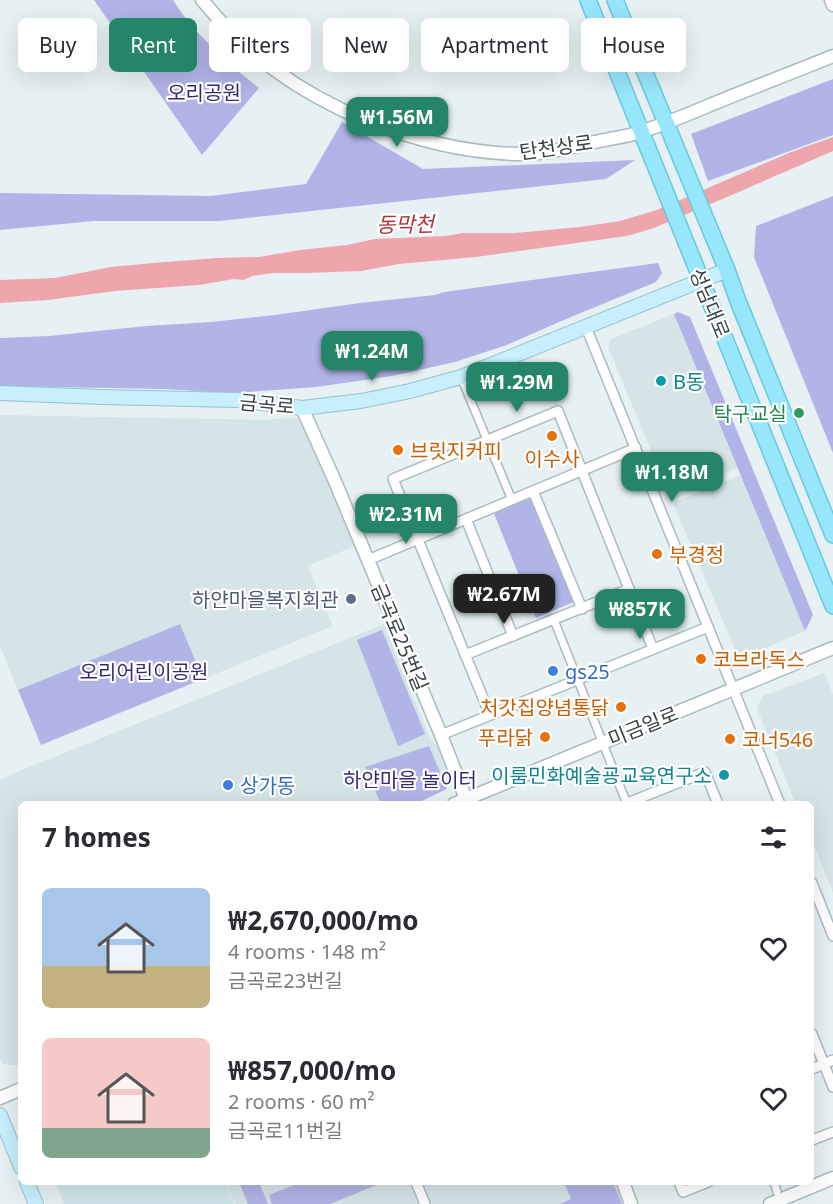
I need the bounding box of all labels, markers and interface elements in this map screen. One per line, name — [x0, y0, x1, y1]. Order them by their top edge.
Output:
chip: Buy — [18, 18, 97, 72]
chip: Rent — [109, 18, 197, 72]
chip: Filters — [209, 18, 311, 72]
chip: New — [323, 18, 409, 72]
chip: Apartment — [421, 18, 569, 72]
chip: House — [581, 18, 686, 72]
park label: 오리공원 — [167, 79, 241, 106]
pin: ₩1.56M — [348, 97, 446, 148]
text: ₩1.56M — [360, 103, 434, 130]
street label: 탄천상로 — [518, 129, 594, 165]
water label: 동막천 — [376, 209, 437, 239]
street label: 성남대로 — [684, 264, 736, 342]
pin: ₩1.24M — [323, 331, 421, 382]
text: ₩1.24M — [335, 337, 409, 364]
pin: ₩1.29M — [468, 362, 566, 413]
text: ₩1.29M — [480, 368, 554, 395]
place label: B동 — [673, 368, 704, 395]
marker: B동 — [654, 374, 668, 388]
street label: 금곡로 — [238, 388, 296, 420]
place label: 탁구교실 — [713, 400, 787, 427]
marker: 탁구교실 — [792, 406, 806, 420]
marker: 이수사 — [545, 429, 559, 443]
place label: 브릿지커피 — [410, 437, 502, 464]
marker: 브릿지커피 — [391, 443, 405, 457]
place label: 이수사 — [524, 445, 580, 472]
pin: ₩1.18M — [623, 452, 721, 503]
text: ₩1.18M — [635, 458, 709, 485]
pin: ₩2.31M — [357, 494, 455, 545]
text: ₩2.31M — [369, 500, 443, 527]
place label: 부경정 — [669, 541, 724, 568]
marker: 부경정 — [650, 547, 664, 561]
pin: ₩2.67M — [455, 574, 553, 625]
street label: 금곡로25번길 — [365, 579, 435, 695]
text: ₩2.67M — [467, 580, 541, 607]
place label: 하얀마을복지회관 — [192, 586, 339, 613]
pin: ₩857K — [598, 589, 682, 640]
marker: 하얀마을복지회관 — [344, 592, 358, 606]
text: ₩857K — [609, 595, 671, 622]
place label: 코브라독스 — [713, 646, 805, 673]
marker: 코브라독스 — [694, 652, 708, 666]
park label: 오리어린이공원 — [80, 658, 208, 685]
place label: gs25 — [565, 658, 610, 685]
marker: gs25 — [546, 664, 560, 678]
place label: 처갓집양념통닭 — [480, 694, 609, 721]
street label: 미금일로 — [604, 700, 682, 752]
marker: 처갓집양념통닭 — [614, 700, 628, 714]
place label: 푸라닭 — [478, 724, 533, 751]
place label: 코너546 — [742, 726, 813, 753]
marker: 푸라닭 — [538, 730, 552, 744]
marker: 코너546 — [723, 732, 737, 746]
place label: 이룸민화예술굥교육연구소 — [491, 762, 712, 789]
park label: 하얀마을 놀이터 — [343, 766, 477, 793]
marker: 이룸민화예술굥교육연구소 — [717, 768, 731, 782]
place label: 상가동 — [240, 772, 295, 799]
marker: 상가동 — [221, 778, 235, 792]
text: 7 homes — [42, 819, 151, 855]
icon: filters — [757, 821, 790, 854]
text: ₩2,670,000/mo — [228, 902, 419, 938]
icon: home — [90, 912, 162, 984]
icon: heart — [757, 932, 790, 965]
text: 4 rooms · 148 m² — [228, 938, 386, 965]
text: 금곡로23번길 — [228, 967, 343, 994]
text: ₩857,000/mo — [228, 1052, 396, 1088]
icon: home — [90, 1062, 162, 1134]
icon: heart — [757, 1082, 790, 1115]
text: 2 rooms · 60 m² — [228, 1088, 375, 1115]
text: 금곡로11번길 — [228, 1117, 343, 1144]

